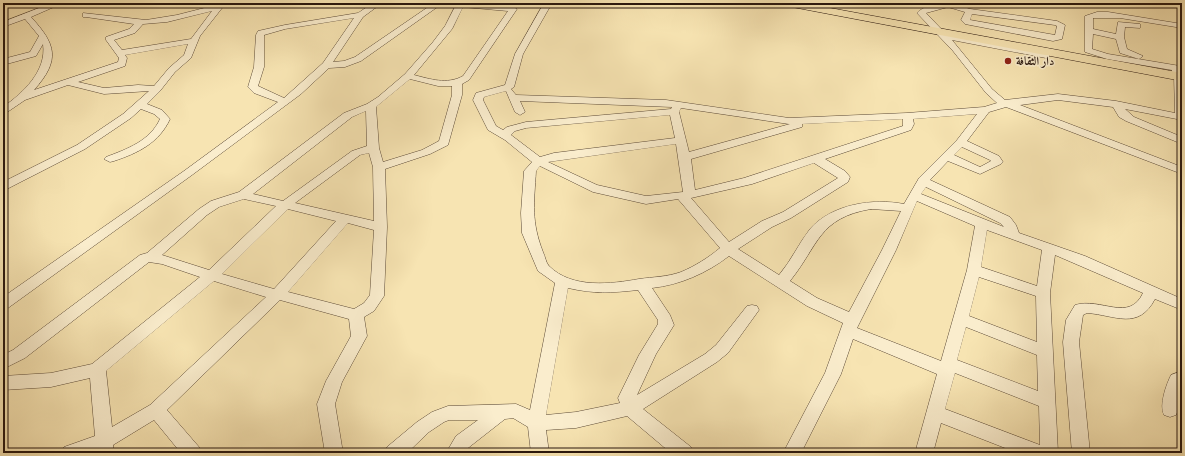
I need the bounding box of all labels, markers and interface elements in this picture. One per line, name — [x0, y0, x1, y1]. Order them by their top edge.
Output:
place label: دار الثقافة — [1016, 54, 1054, 69]
marker: دار الثقافة — [1003, 56, 1013, 66]

